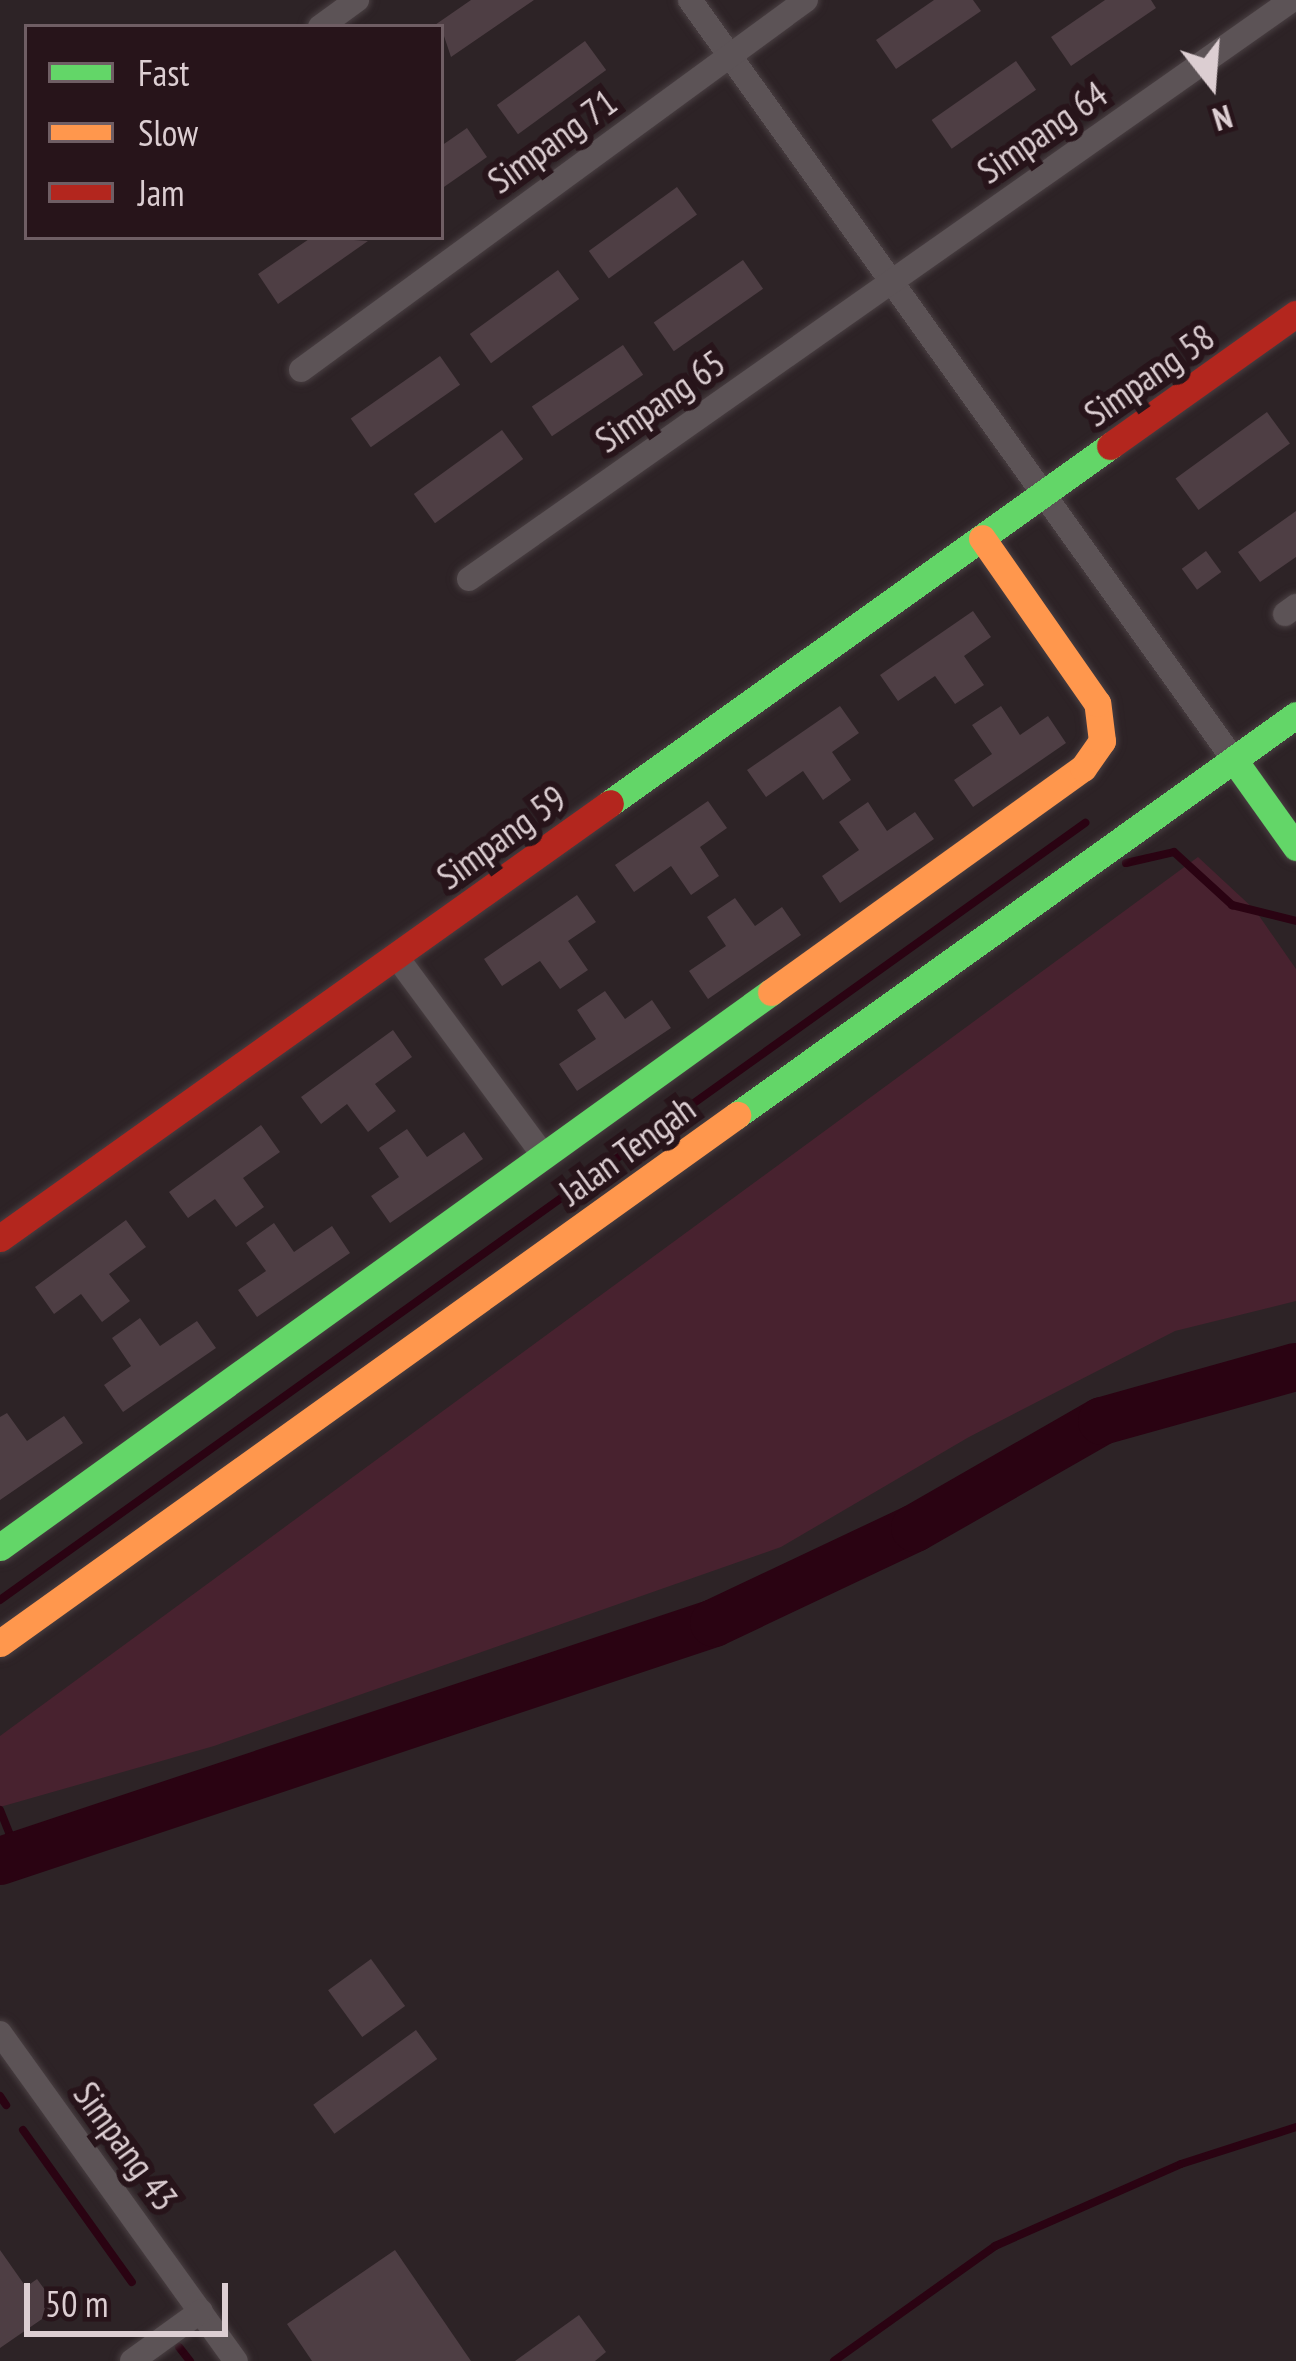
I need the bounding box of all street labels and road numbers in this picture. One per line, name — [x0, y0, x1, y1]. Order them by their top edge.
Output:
street label: Simpang 64 — [969, 72, 1115, 192]
street label: Simpang 71 — [479, 80, 625, 202]
street label: Simpang 58 — [1076, 315, 1222, 435]
street label: Simpang 65 — [587, 341, 733, 461]
street label: Simpang 59 — [428, 776, 574, 898]
street label: Jalan Tengah — [550, 1086, 704, 1214]
street label: Simpang 43 — [65, 2073, 187, 2219]

